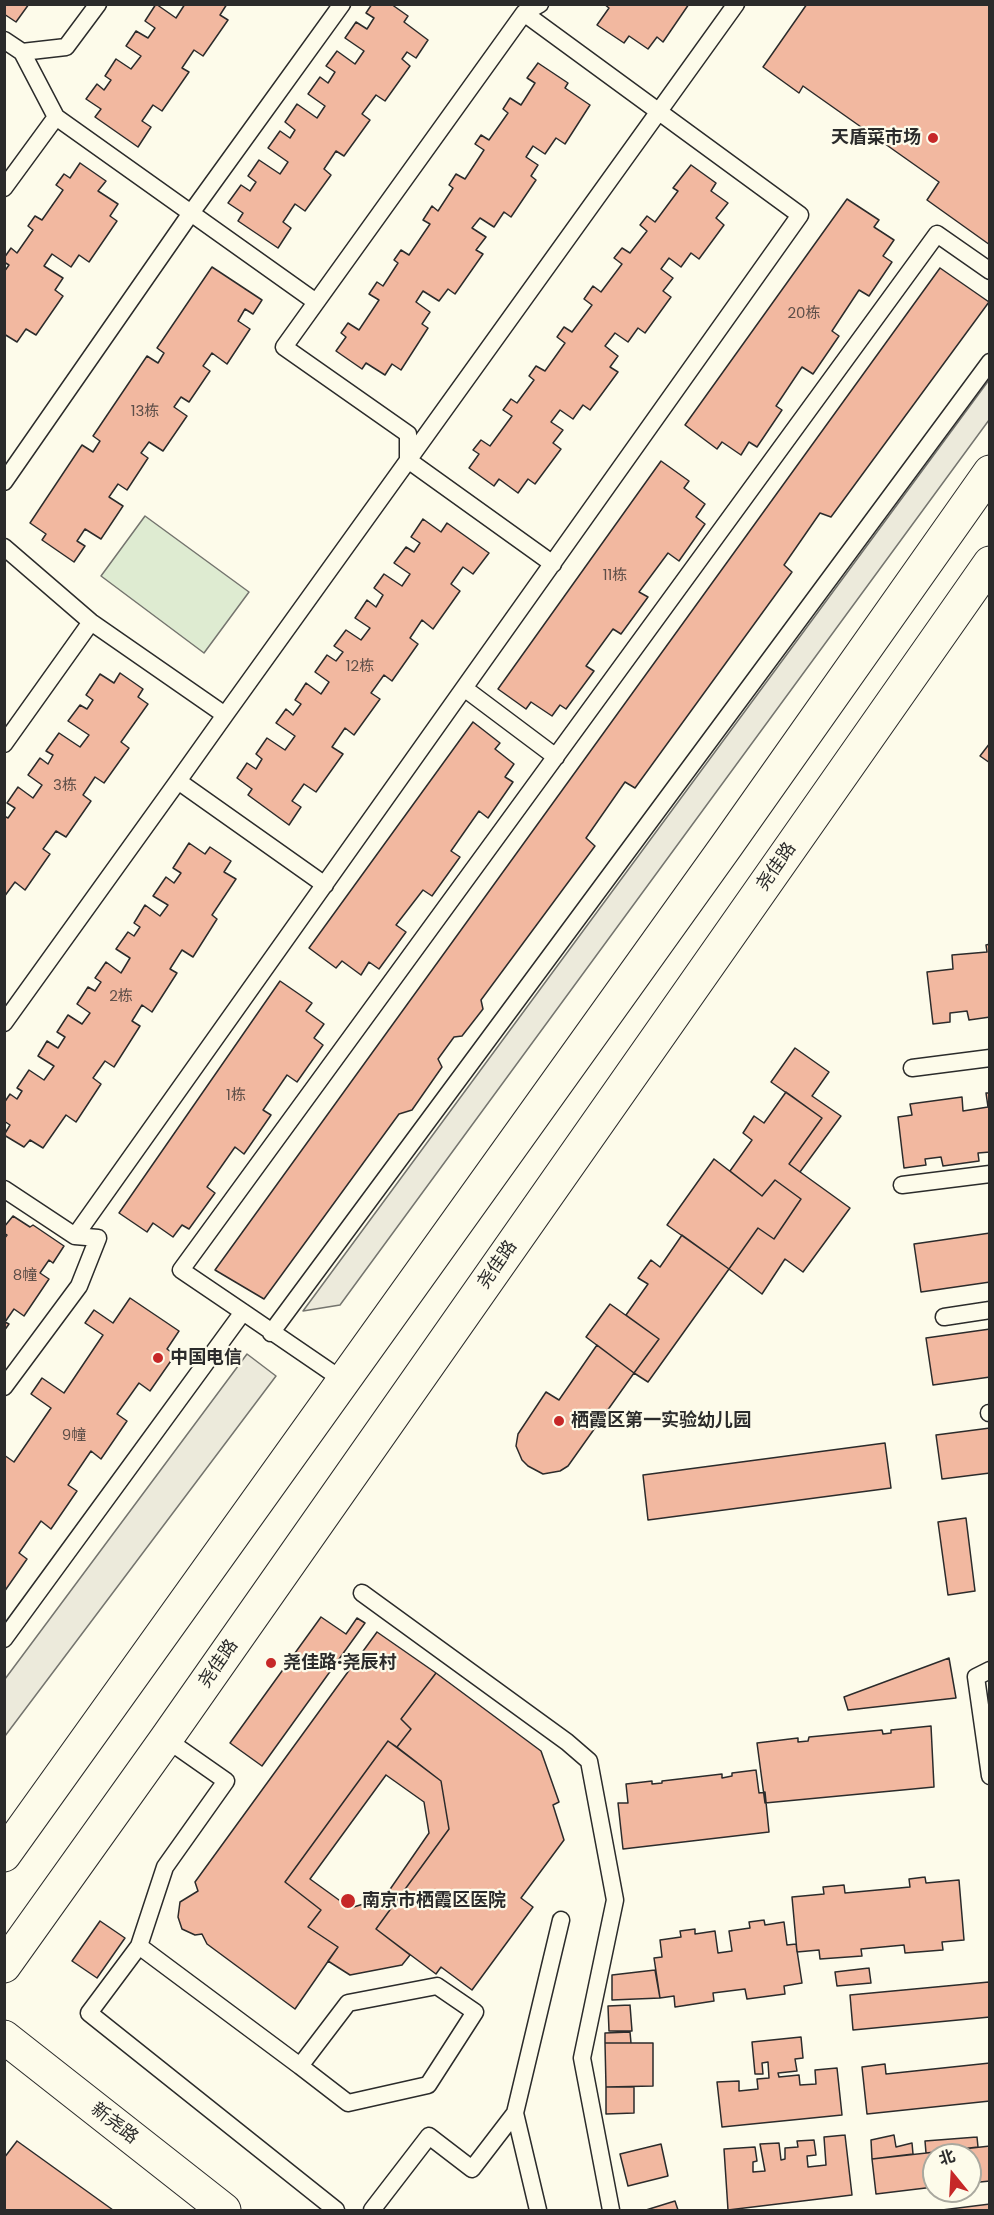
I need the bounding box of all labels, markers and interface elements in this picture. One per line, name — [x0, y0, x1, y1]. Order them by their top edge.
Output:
place label: 天盾菜市场 — [831, 127, 921, 149]
marker: 天盾菜市场 — [926, 131, 940, 145]
house number: 20栋 — [787, 305, 821, 323]
house number: 13栋 — [131, 403, 159, 421]
house number: 11栋 — [603, 567, 627, 585]
house number: 12栋 — [346, 658, 374, 676]
house number: 3栋 — [53, 777, 77, 795]
street label: 尧佳路 — [753, 839, 801, 895]
house number: 2栋 — [109, 988, 133, 1006]
house number: 1栋 — [226, 1087, 246, 1105]
street label: 尧佳路 — [474, 1237, 522, 1293]
house number: 8幢 — [13, 1267, 37, 1285]
place label: 中国电信 — [170, 1347, 242, 1369]
marker: 中国电信 — [151, 1351, 165, 1365]
place label: 栖霞区第一实验幼儿园 — [571, 1410, 751, 1432]
marker: 栖霞区第一实验幼儿园 — [552, 1414, 566, 1428]
house number: 9幢 — [62, 1427, 86, 1445]
street label: 尧佳路 — [195, 1636, 243, 1692]
place label: 尧佳路·尧辰村 — [283, 1652, 396, 1674]
marker: 尧佳路·尧辰村 — [264, 1656, 278, 1670]
place label: 南京市栖霞区医院 — [362, 1890, 506, 1912]
marker: 南京市栖霞区医院 — [339, 1892, 357, 1910]
street label: 新尧路 — [86, 2099, 142, 2149]
north arrow — [922, 2143, 982, 2203]
text: 北 — [936, 2144, 958, 2171]

